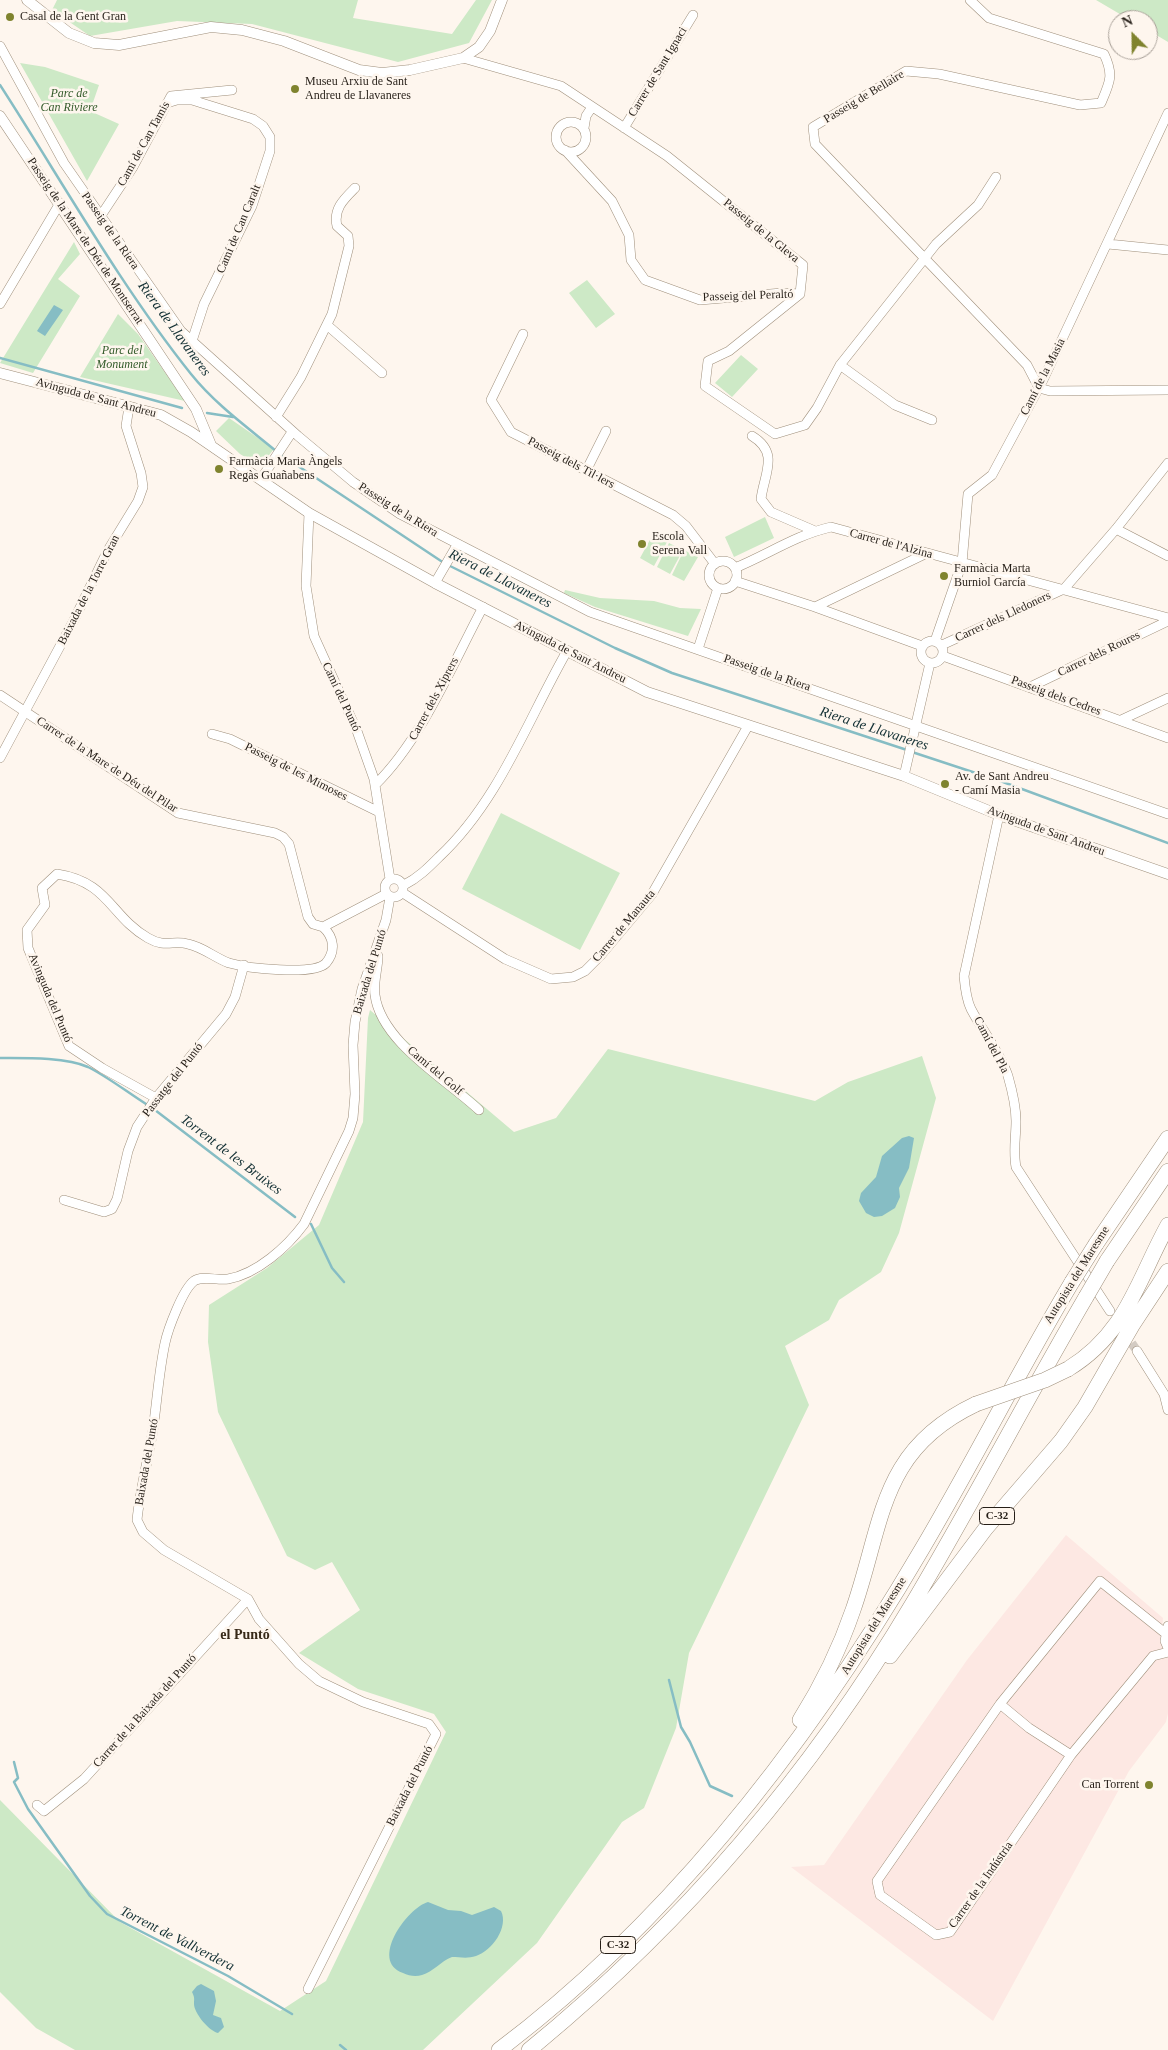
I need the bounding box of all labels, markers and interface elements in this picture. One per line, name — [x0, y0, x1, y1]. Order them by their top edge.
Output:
place label: Casal de la Gent Gran — [20, 10, 126, 24]
north arrow — [1108, 10, 1158, 60]
marker: Casal de la Gent Gran — [4, 11, 16, 23]
text: N — [1120, 13, 1135, 31]
street label: Carrer de Sant Ignaci — [625, 24, 691, 120]
street label: Passeig de Bellaire — [821, 67, 907, 127]
place label: Museu Arxiu de Sant Andreu de Llavaneres — [305, 75, 411, 103]
marker: Museu Arxiu de Sant Andreu de Llavaneres — [289, 83, 301, 95]
park label: Parc de Can Riviere — [40, 87, 98, 115]
street label: Camí de Can Tamis — [115, 99, 173, 189]
street label: Passeig de la Mare de Déu de Montserrat — [24, 155, 146, 327]
street label: Camí de Can Caralt — [214, 182, 264, 276]
street label: Passeig de la Riera — [78, 190, 142, 272]
street label: Passeig de la Gleva — [720, 196, 802, 266]
water label: Riera de Llavaneres — [134, 278, 214, 380]
street label: Passeig del Peraltó — [702, 287, 794, 305]
street label: Camí de la Masia — [1017, 336, 1069, 418]
park label: Parc del Monument — [96, 344, 148, 372]
street label: Avinguda de Sant Andreu — [34, 375, 158, 421]
street label: Passeig dels Til·lers — [525, 434, 617, 492]
place label: Farmàcia Maria Àngels Regàs Guañabens — [229, 455, 342, 483]
marker: Farmàcia Maria Àngels Regàs Guañabens — [213, 463, 225, 475]
street label: Passeig de la Riera — [356, 480, 440, 540]
street label: Carrer de l'Alzina — [848, 526, 934, 562]
place label: Escola Serena Vall — [652, 530, 707, 558]
street label: Baixada de la Torre Gran — [55, 533, 123, 647]
marker: Escola Serena Vall — [636, 538, 648, 550]
water label: Riera de Llavaneres — [446, 546, 554, 612]
place label: Farmàcia Marta Burniol García — [954, 562, 1030, 590]
marker: Farmàcia Marta Burniol García — [938, 570, 950, 582]
street label: Carrer dels Lledoners — [953, 589, 1053, 645]
street label: Avinguda de Sant Andreu — [511, 617, 629, 687]
street label: Carrer dels Roures — [1055, 628, 1143, 680]
street label: Passeig de la Riera — [722, 651, 812, 695]
street label: Carrer dels Xiprers — [406, 655, 462, 743]
street label: Camí del Puntó — [319, 660, 363, 734]
street label: Passeig dels Cedres — [1009, 673, 1103, 719]
water label: Riera de Llavaneres — [818, 704, 930, 754]
street label: Carrer de la Mare de Déu del Pilar — [34, 714, 180, 816]
street label: Passeig de les Mimoses — [242, 740, 350, 804]
place label: Av. de Sant Andreu - Camí Masia — [955, 770, 1049, 798]
marker: Av. de Sant Andreu - Camí Masia — [939, 778, 951, 790]
street label: Avinguda de Sant Andreu — [985, 803, 1107, 859]
street label: Carrer de Manauta — [590, 887, 658, 965]
street label: Baixada del Puntó — [350, 928, 390, 1016]
street label: Avinguda del Puntó — [25, 951, 75, 1045]
street label: Camí del Pla — [970, 1014, 1012, 1076]
street label: Passatge del Puntó — [140, 1040, 206, 1120]
street label: Camí del Golf — [404, 1043, 466, 1099]
water label: Torrent de les Bruixes — [177, 1111, 285, 1199]
street label: Autopista del Maresme — [1041, 1224, 1113, 1326]
street label: Baixada del Puntó — [132, 1417, 162, 1507]
road number: C-32 — [980, 1508, 1014, 1524]
street label: Autopista del Maresme — [838, 1575, 910, 1677]
district label: el Puntó — [220, 1627, 270, 1643]
street label: Carrer de la Baixada del Puntó — [90, 1651, 200, 1771]
street label: Baixada del Puntó — [384, 1744, 436, 1828]
place label: Can Torrent — [1082, 1778, 1139, 1792]
marker: Can Torrent — [1143, 1779, 1155, 1791]
street label: Carrer de la Indústria — [946, 1839, 1016, 1931]
water label: Torrent de Vallverdera — [117, 1903, 237, 1975]
road number: C-32 — [600, 1936, 636, 1954]

